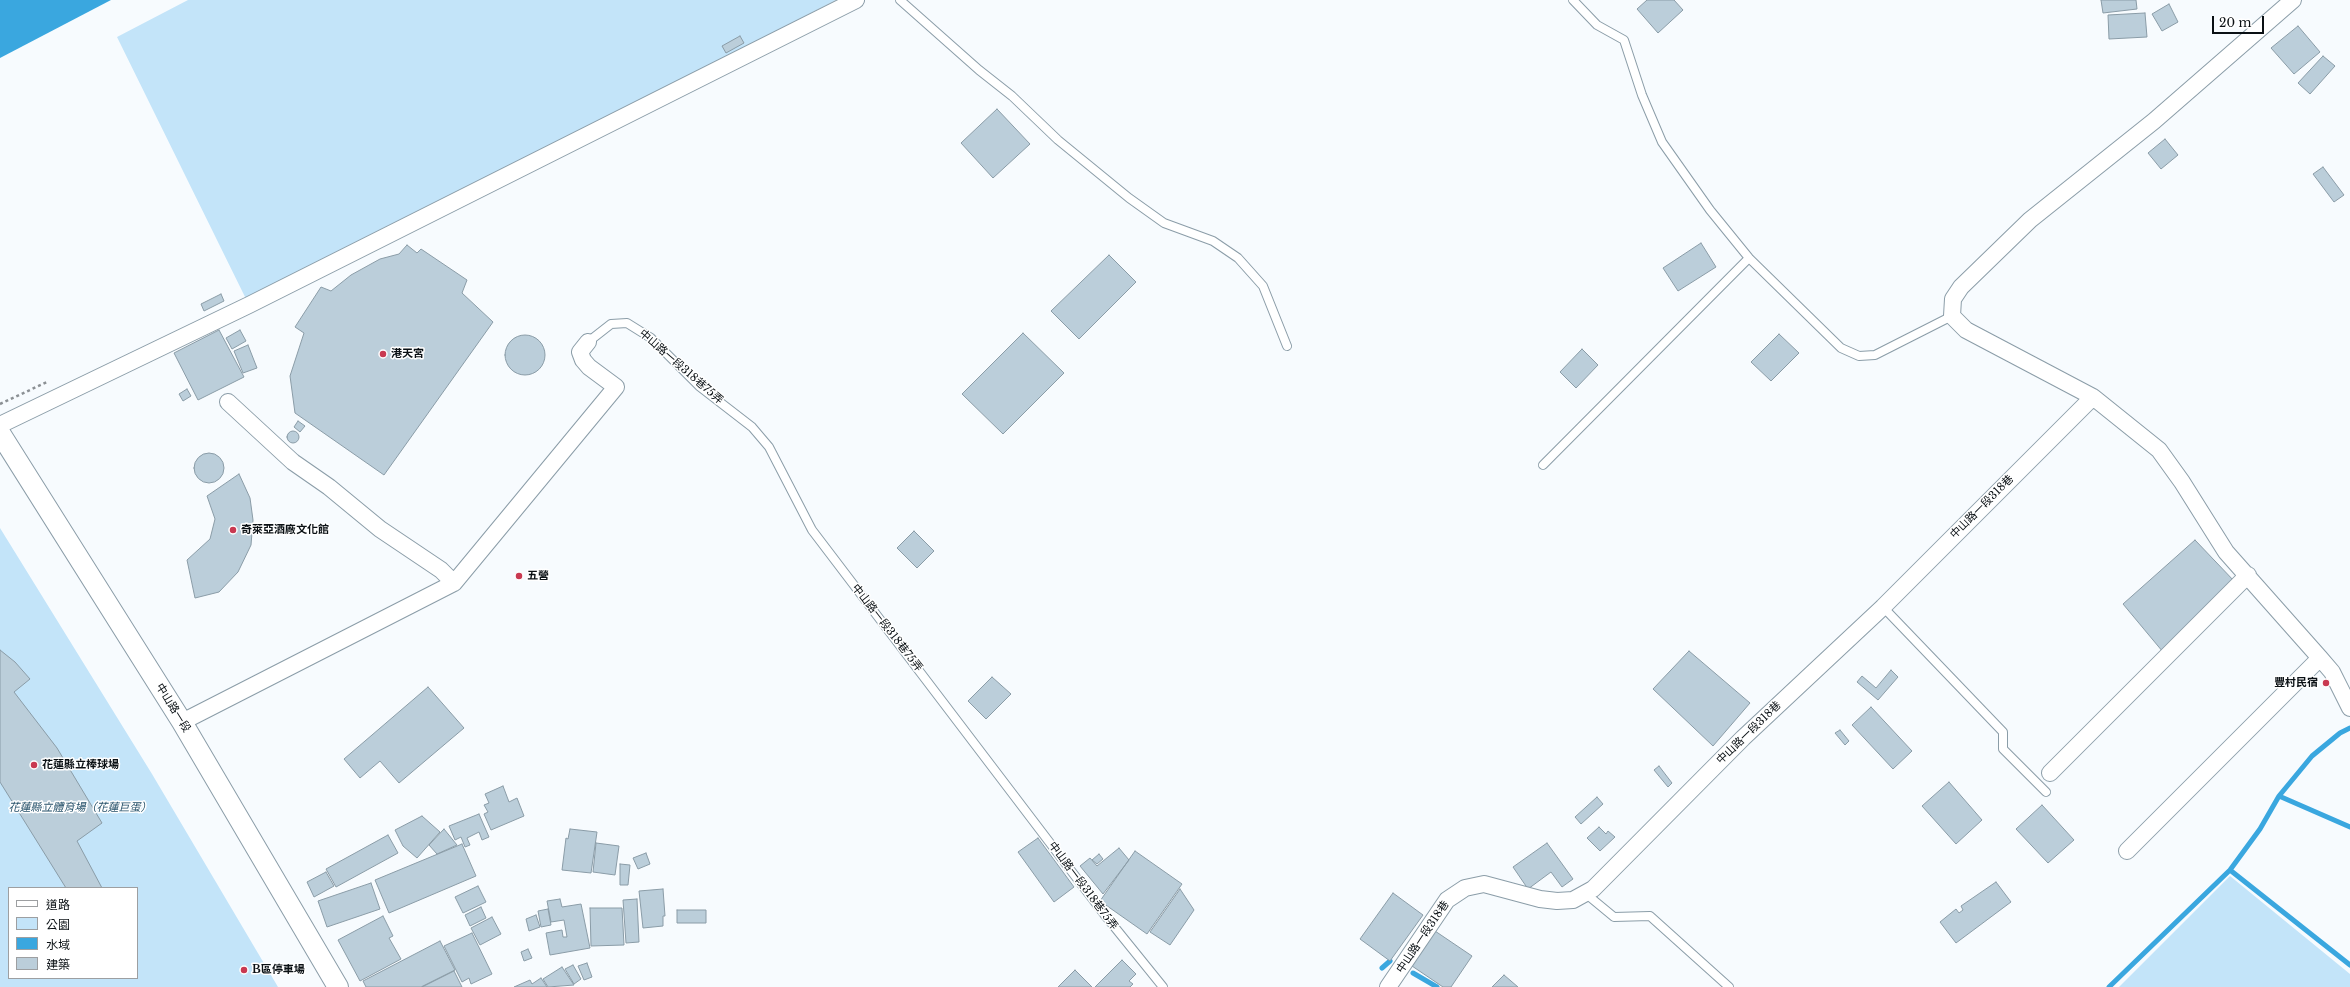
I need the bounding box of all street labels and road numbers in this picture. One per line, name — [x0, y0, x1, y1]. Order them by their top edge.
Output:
street label: 中山路一段318巷75弄 — [636, 327, 726, 407]
street label: 中山路一段318巷 — [1948, 473, 2016, 541]
street label: 中山路一段318巷75弄 — [849, 582, 925, 674]
street label: 中山路一段 — [153, 681, 193, 735]
street label: 中山路一段318巷 — [1714, 699, 1784, 767]
street label: 中山路一段318巷75弄 — [1046, 839, 1120, 933]
street label: 中山路一段318巷 — [1394, 898, 1452, 976]

